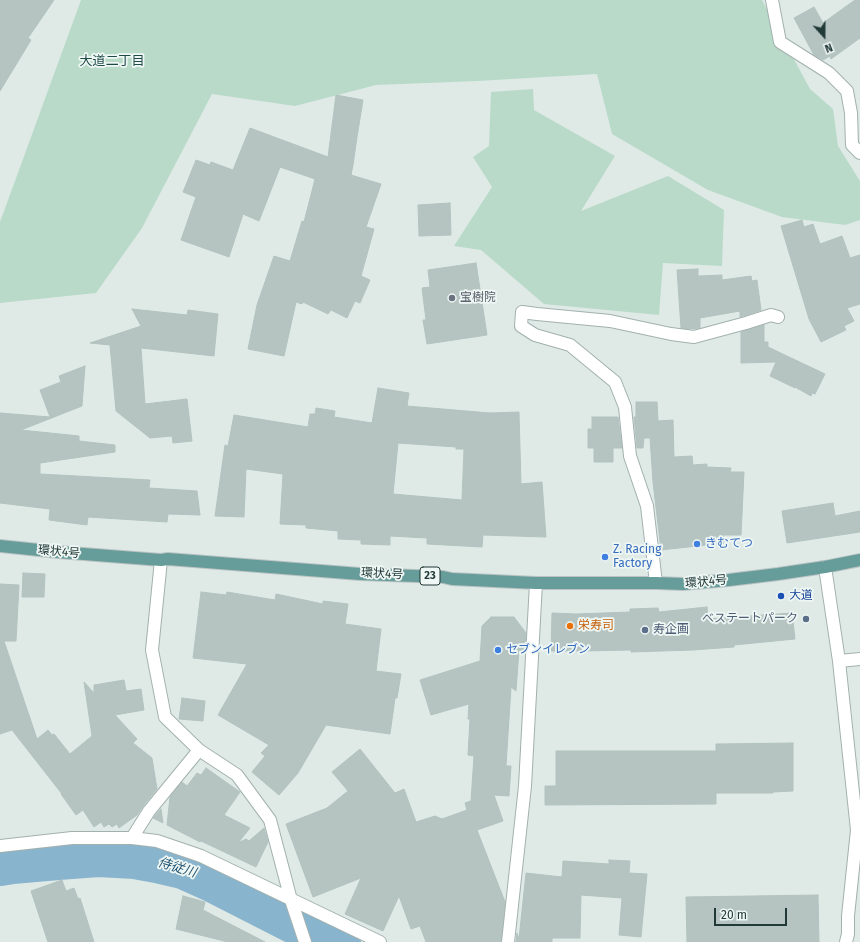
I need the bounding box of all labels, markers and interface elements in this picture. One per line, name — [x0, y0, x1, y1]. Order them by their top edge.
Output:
north arrow — [804, 16, 844, 56]
text: N — [823, 40, 834, 55]
district label: 大道二丁目 — [80, 53, 144, 69]
place label: 宝樹院 — [460, 291, 496, 305]
marker: 宝樹院 — [447, 293, 457, 303]
place label: きむてつ — [705, 537, 753, 551]
marker: きむてつ — [692, 539, 702, 549]
street label: 環状4号 — [37, 543, 81, 561]
place label: Z. Racing Factory — [613, 543, 661, 571]
marker: Z. Racing Factory — [600, 552, 610, 562]
street label: 環状4号 — [360, 566, 404, 582]
road number: 23 — [420, 567, 440, 585]
street label: 環状4号 — [684, 573, 728, 591]
place label: 大道 — [789, 589, 813, 603]
marker: 大道 — [776, 591, 786, 601]
place label: べステートパーク — [702, 612, 798, 626]
marker: べステートパーク — [801, 614, 811, 624]
place label: 栄寿司 — [578, 619, 614, 633]
marker: 栄寿司 — [565, 621, 575, 631]
place label: 寿企画 — [653, 623, 689, 637]
marker: 寿企画 — [640, 625, 650, 635]
place label: セブンイレブン — [506, 643, 590, 657]
marker: セブンイレブン — [493, 645, 503, 655]
water label: 侍従川 — [156, 855, 198, 881]
scale bar — [716, 900, 789, 926]
text: 20 m — [721, 908, 747, 922]

